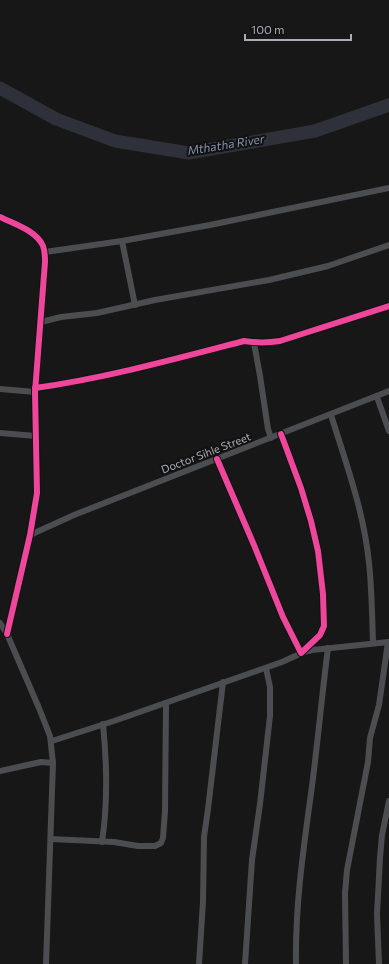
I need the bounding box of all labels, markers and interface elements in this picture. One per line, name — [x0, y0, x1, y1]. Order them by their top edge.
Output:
scale bar — [245, 16, 351, 42]
text: 100 m — [251, 22, 285, 36]
water label: Mthatha River — [186, 131, 267, 157]
street label: Doctor Sihle Street — [159, 429, 253, 476]

